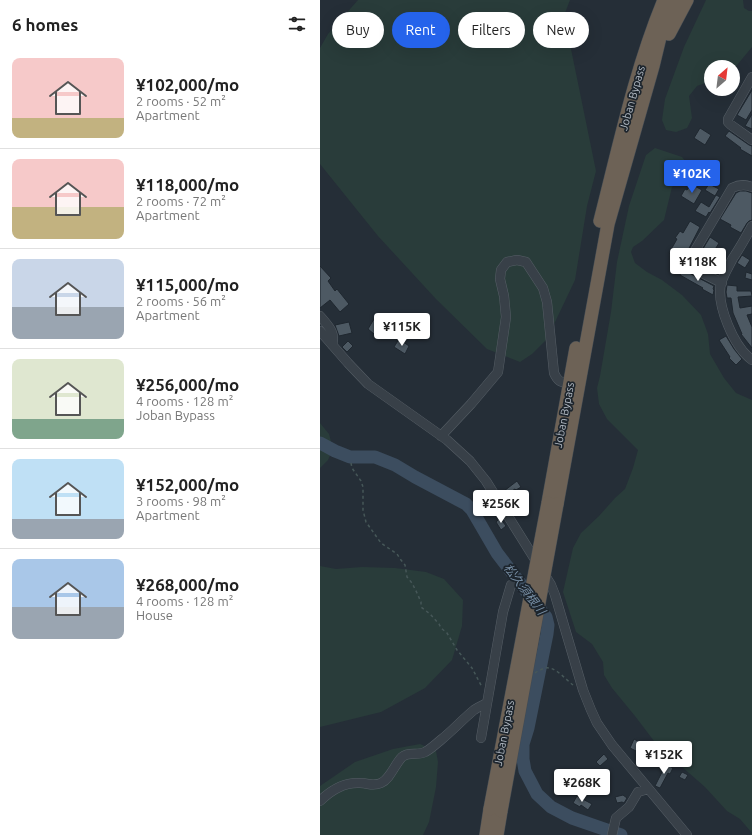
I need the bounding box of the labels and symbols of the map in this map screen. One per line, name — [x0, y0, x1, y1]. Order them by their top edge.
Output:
north arrow — [704, 60, 740, 96]
street label: Joban Bypass — [617, 64, 647, 132]
pin: ¥102K — [664, 160, 720, 194]
pin: ¥118K — [670, 248, 726, 282]
pin: ¥115K — [374, 313, 430, 347]
street label: Joban Bypass — [552, 381, 576, 449]
pin: ¥256K — [473, 490, 529, 524]
water label: 松久須根川 — [502, 561, 549, 618]
street label: Joban Bypass — [492, 699, 516, 767]
pin: ¥152K — [636, 741, 692, 775]
pin: ¥268K — [554, 769, 610, 803]

